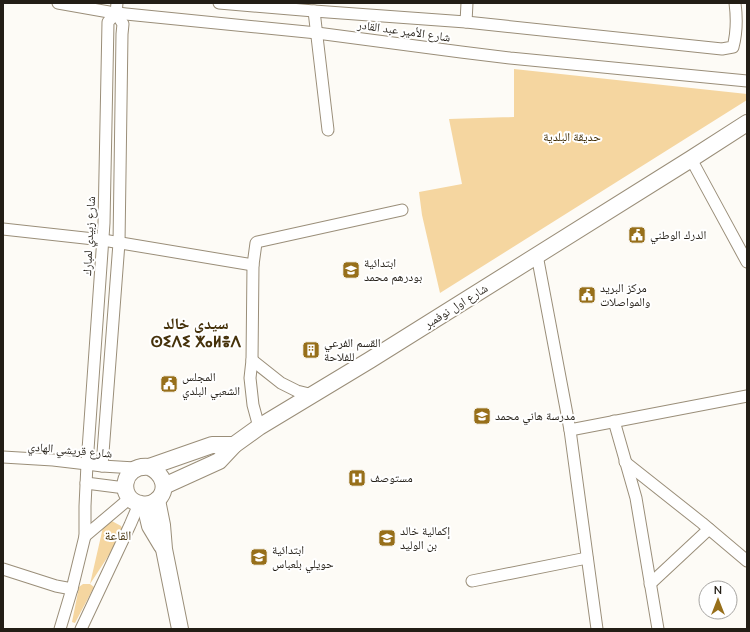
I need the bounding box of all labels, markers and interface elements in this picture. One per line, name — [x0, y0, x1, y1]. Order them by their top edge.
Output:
street label: شارع الأمير عبد القادر — [355, 16, 452, 45]
park label: حديقة البلدية — [543, 129, 601, 144]
street label: شارع زبيدي لمبارك — [79, 196, 101, 276]
public building icon: الدرك الوطني — [627, 225, 647, 245]
place label: الدرك الوطني — [650, 227, 706, 245]
place label: ابتدائية بودرهم محمد — [364, 255, 422, 285]
school or university icon: ابتدائية بودرهم محمد — [341, 260, 361, 280]
street label: شارع اول نوفمبر — [420, 280, 491, 332]
place label: مركز البريد والمواصلات — [600, 280, 650, 309]
public building icon: مركز البريد والمواصلات — [577, 285, 597, 305]
district label: سيدي خالد ⵙⵉⴷⵉ ⵅⴰⵍⴻⴷ — [151, 313, 241, 351]
place label: القسم الفرعي للفلاحة — [324, 335, 381, 364]
building icon: القسم الفرعي للفلاحة — [301, 340, 321, 360]
place label: المجلس الشعبي البلدي — [182, 369, 240, 401]
public building icon: المجلس الشعبي البلدي — [159, 374, 179, 394]
school or university icon: مدرسة هاني محمد — [472, 406, 492, 426]
place label: مدرسة هاني محمد — [495, 408, 575, 426]
street label: شارع قريشي الهادي — [27, 438, 113, 464]
hospital icon: مستوصف — [347, 468, 367, 488]
place label: مستوصف — [370, 470, 413, 485]
place label: إكمالية خالد بن الوليد — [400, 523, 450, 552]
district label: القاعة — [105, 527, 131, 543]
school or university icon: إكمالية خالد بن الوليد — [377, 528, 397, 548]
place label: ابتدائية حويلي بلعباس — [272, 542, 334, 574]
school or university icon: ابتدائية حويلي بلعباس — [249, 547, 269, 567]
north arrow — [698, 580, 738, 620]
text: N — [714, 583, 722, 597]

